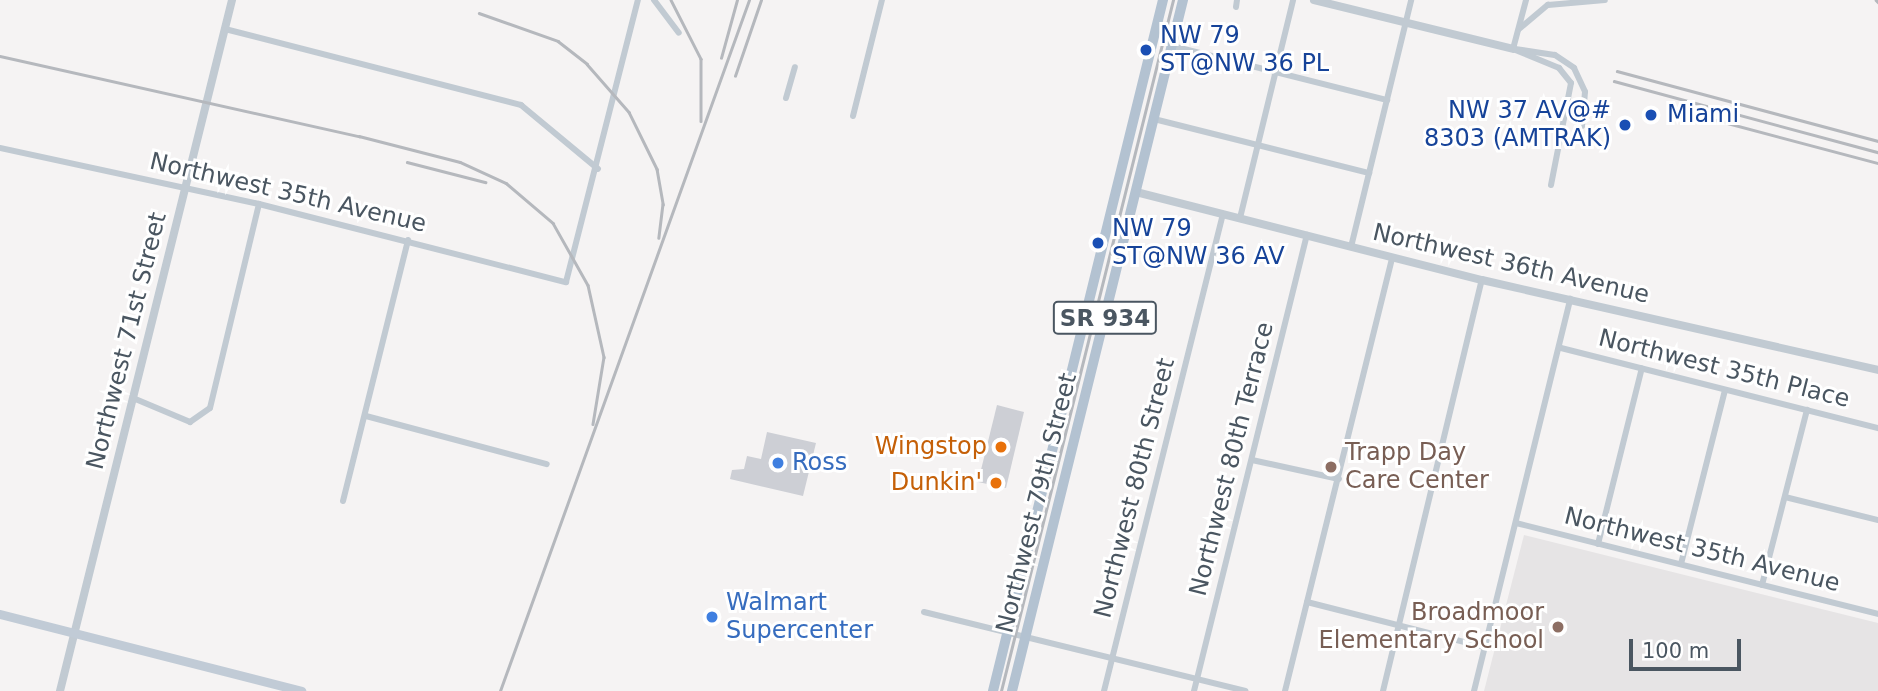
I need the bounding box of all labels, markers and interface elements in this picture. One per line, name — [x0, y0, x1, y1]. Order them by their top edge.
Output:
place label: NW 79 ST@NW 36 PL — [1160, 22, 1329, 78]
marker: NW 79 ST@NW 36 PL — [1138, 42, 1154, 58]
place label: NW 37 AV@# 8303 (AMTRAK) — [1424, 97, 1611, 153]
place label: Miami — [1667, 101, 1739, 129]
marker: Miami — [1641, 105, 1661, 125]
marker: NW 37 AV@# 8303 (AMTRAK) — [1617, 117, 1633, 133]
street label: Northwest 35th Avenue — [147, 147, 429, 239]
street label: Northwest 71st Street — [81, 209, 173, 473]
place label: NW 79 ST@NW 36 AV — [1112, 215, 1285, 271]
street label: Northwest 36th Avenue — [1370, 218, 1652, 310]
marker: NW 79 ST@NW 36 AV — [1090, 235, 1106, 251]
road number: SR 934 — [1052, 298, 1158, 338]
street label: Northwest 80th Terrace — [1184, 319, 1280, 599]
street label: Northwest 35th Place — [1596, 324, 1852, 414]
street label: Northwest 80th Street — [1089, 355, 1181, 621]
street label: Northwest 79th Street — [991, 370, 1083, 636]
place label: Wingstop — [875, 433, 987, 461]
marker: Wingstop — [993, 439, 1009, 455]
place label: Trapp Day Care Center — [1345, 439, 1489, 495]
place label: Ross — [792, 449, 847, 477]
marker: Ross — [770, 455, 786, 471]
marker: Trapp Day Care Center — [1323, 459, 1339, 475]
place label: Dunkin' — [891, 469, 982, 497]
marker: Dunkin' — [988, 475, 1004, 491]
street label: Northwest 35th Avenue — [1561, 502, 1843, 598]
place label: Walmart Supercenter — [726, 589, 873, 645]
place label: Broadmoor Elementary School — [1319, 599, 1544, 655]
marker: Walmart Supercenter — [704, 609, 720, 625]
marker: Broadmoor Elementary School — [1550, 619, 1566, 635]
scale bar — [1633, 624, 1745, 668]
text: 100 m — [1642, 639, 1709, 663]

